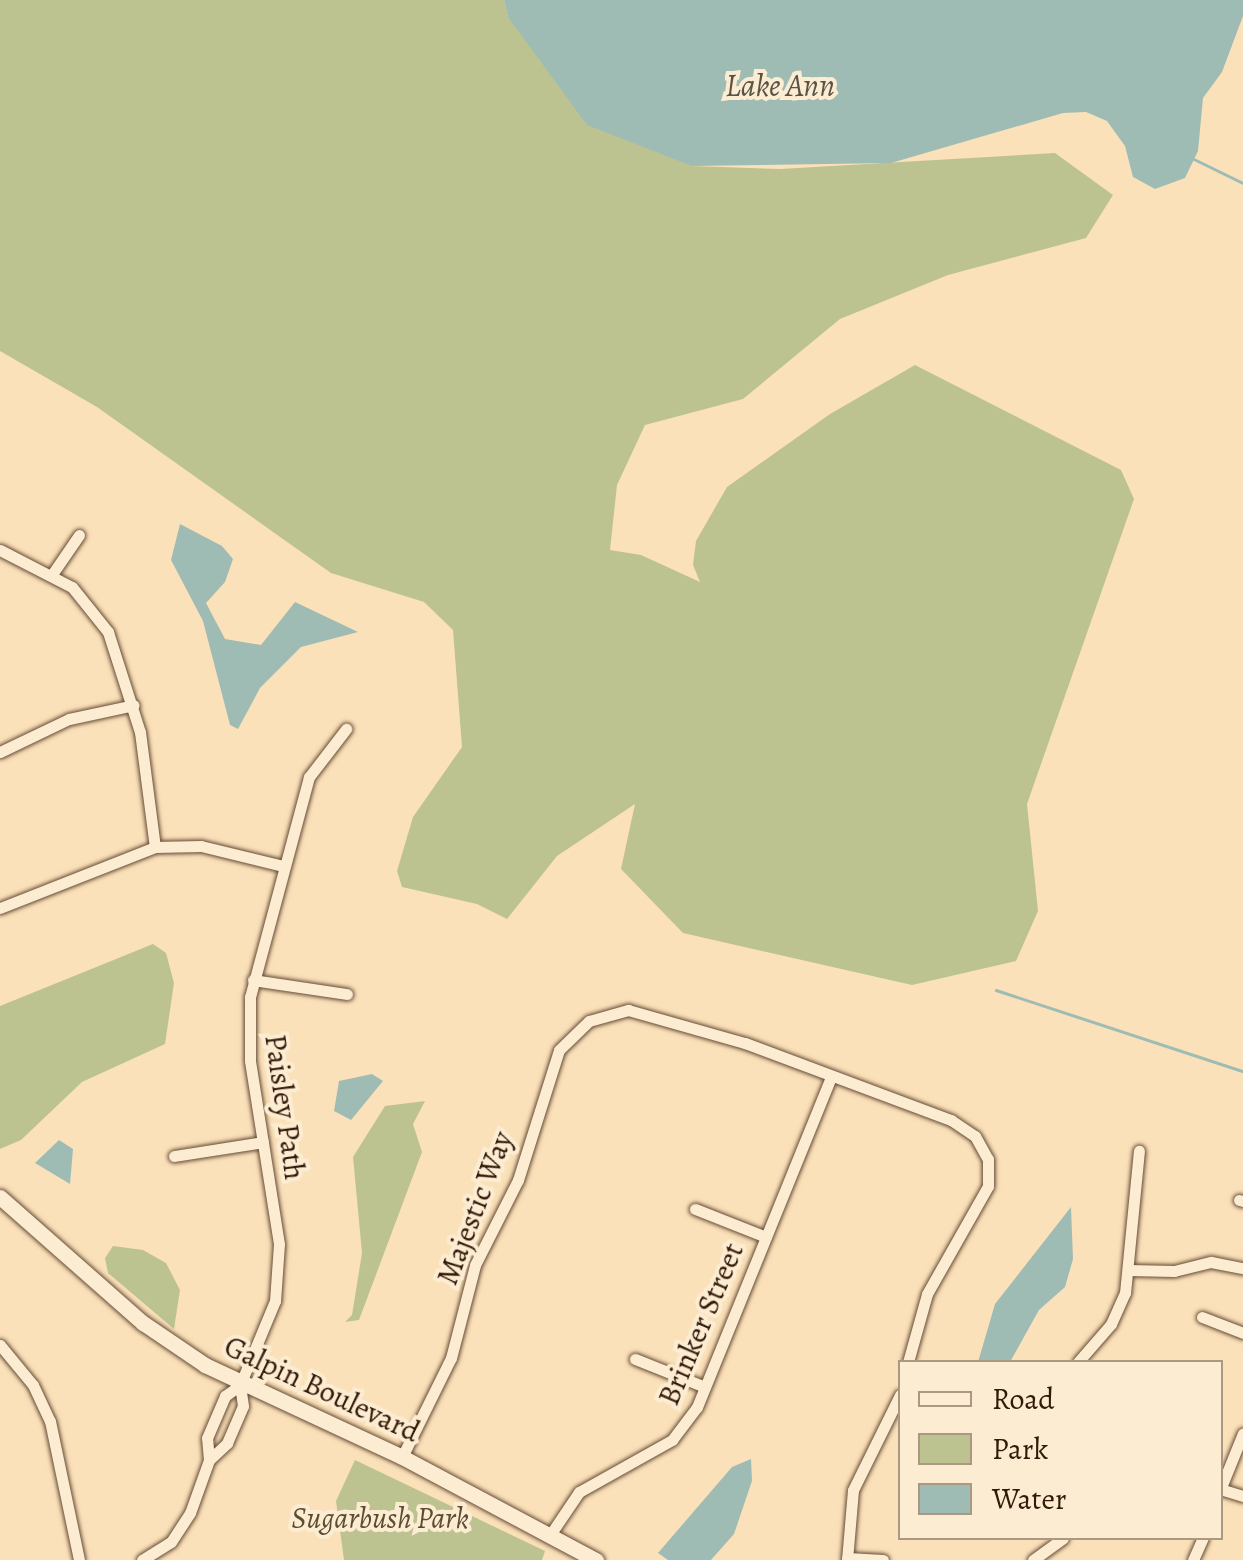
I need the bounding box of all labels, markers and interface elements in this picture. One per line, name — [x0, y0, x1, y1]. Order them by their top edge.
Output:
water label: Lake Ann — [725, 66, 835, 104]
street label: Paisley Path — [257, 1032, 313, 1182]
street label: Majestic Way — [429, 1126, 521, 1290]
street label: Brinker Street — [651, 1237, 751, 1411]
street label: Galpin Boulevard — [219, 1328, 425, 1450]
legend — [898, 1360, 1223, 1540]
text: Road — [992, 1379, 1054, 1419]
text: Park — [992, 1429, 1048, 1469]
text: Water — [992, 1479, 1066, 1519]
park label: Sugarbush Park — [291, 1500, 469, 1536]

